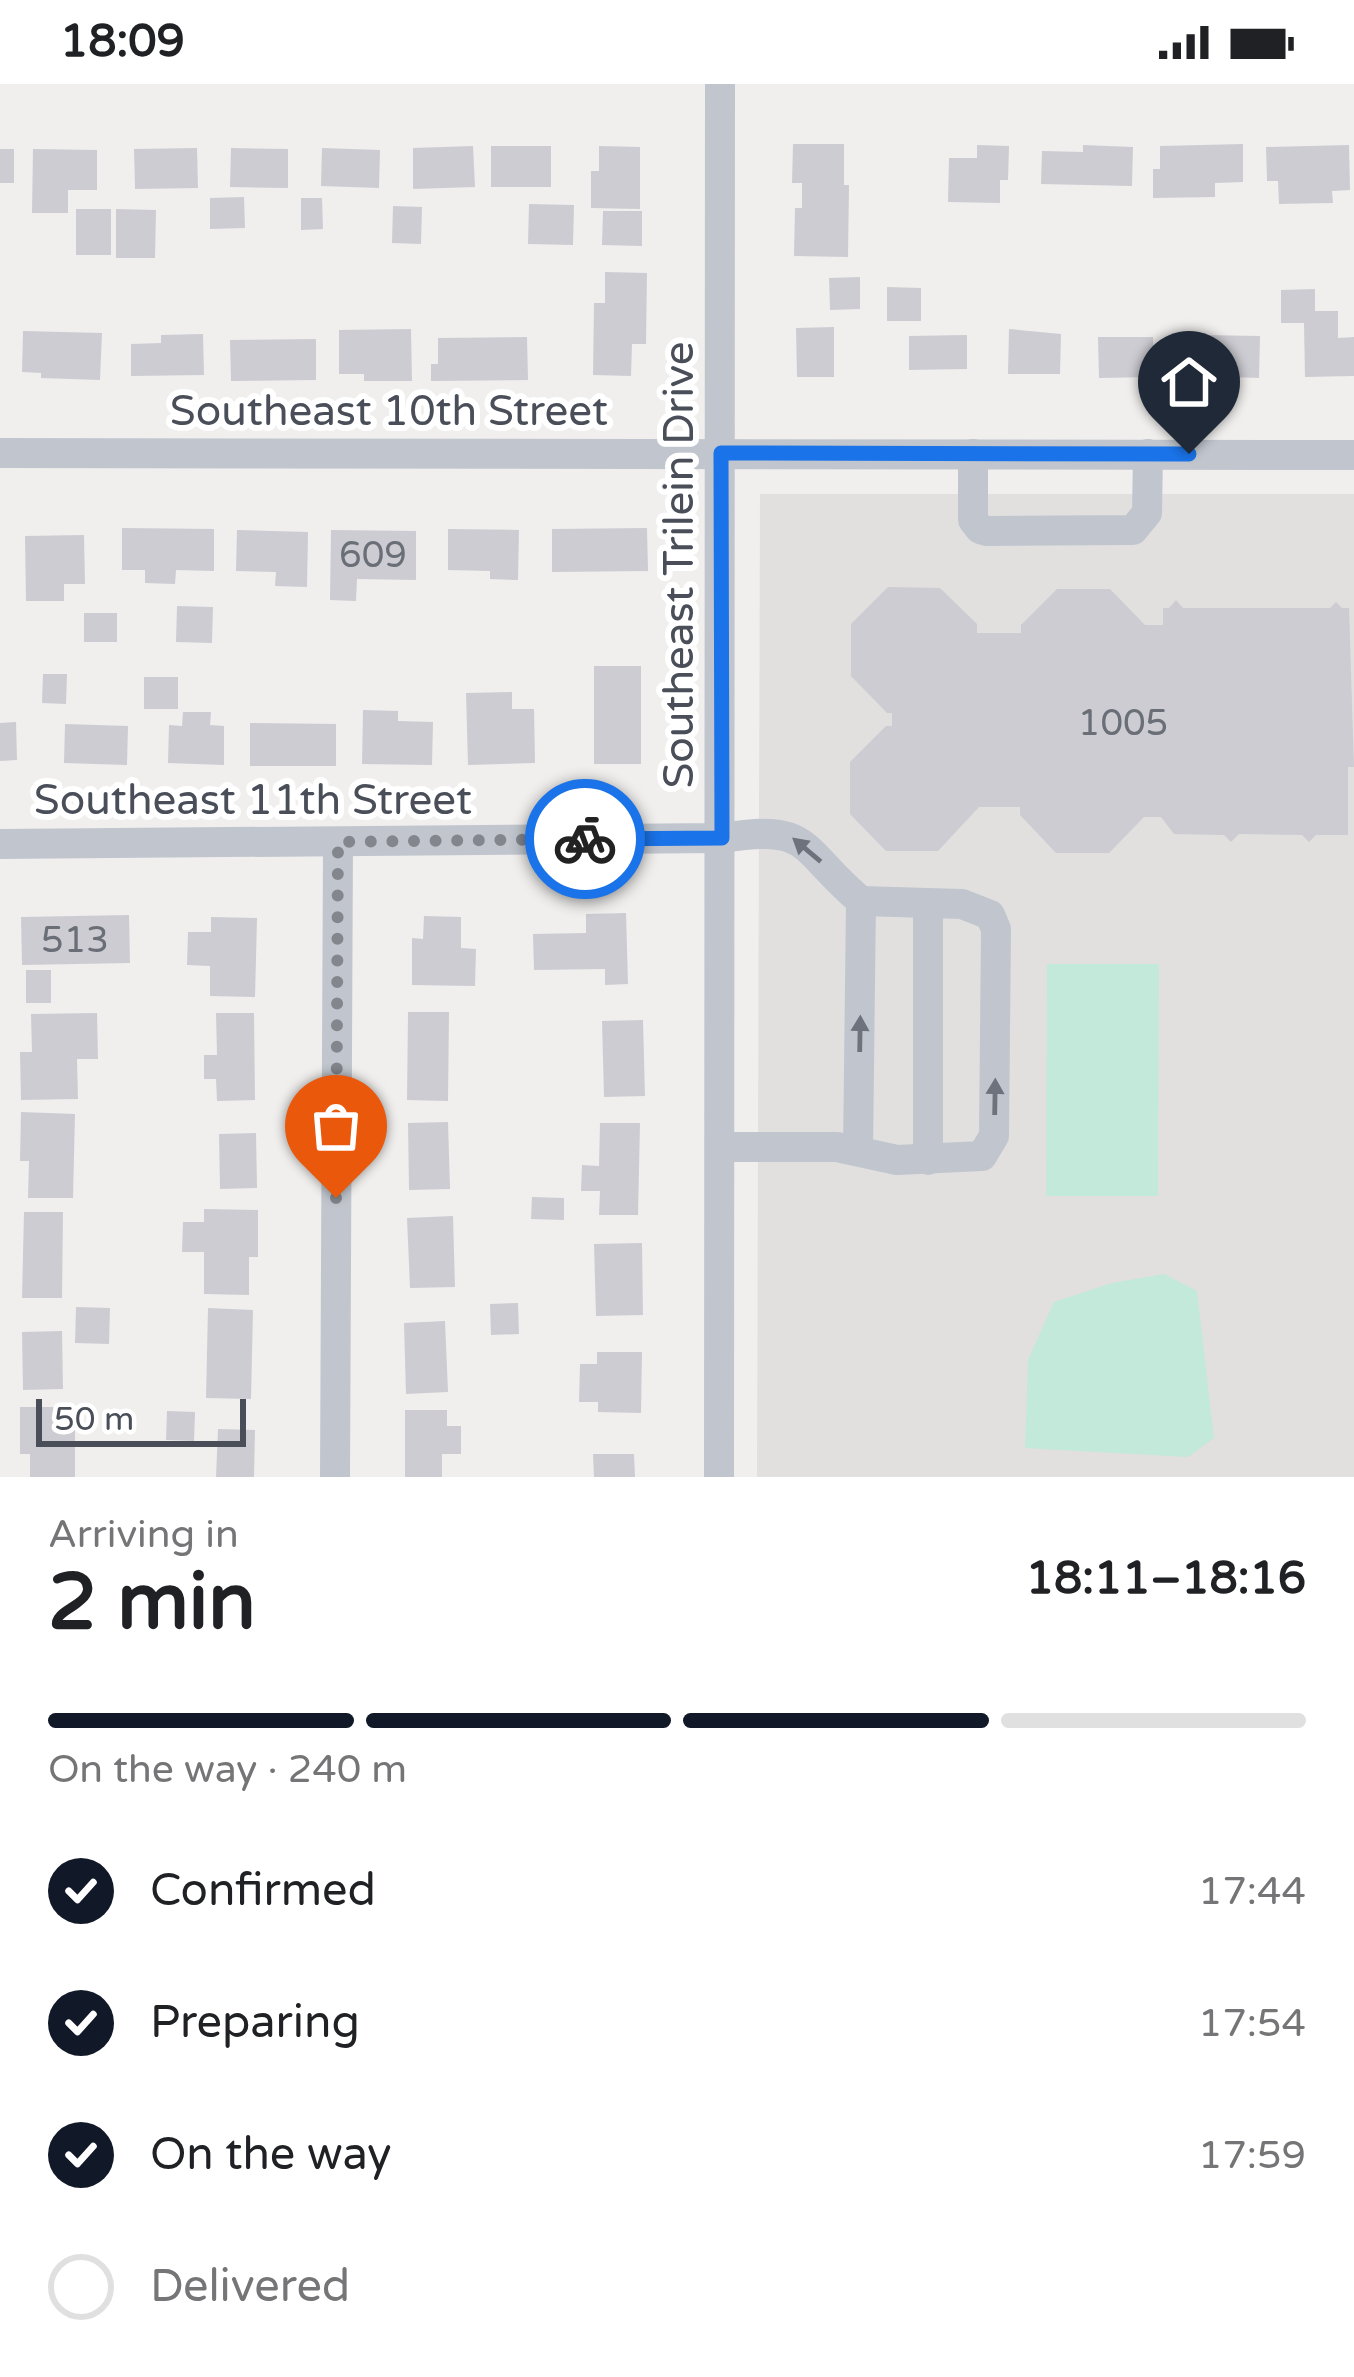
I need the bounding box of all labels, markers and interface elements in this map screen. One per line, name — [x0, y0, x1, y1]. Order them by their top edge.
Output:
text: 18:09 — [60, 15, 185, 69]
pin — [1138, 331, 1240, 454]
street label: Southeast Trilein Drive — [654, 341, 705, 789]
icon: home — [1156, 349, 1222, 415]
street label: Southeast 10th Street — [170, 386, 608, 437]
house number: 609 — [339, 534, 407, 577]
house number: 1005 — [1078, 702, 1168, 745]
street label: Southeast 11th Street — [34, 775, 472, 826]
courier — [525, 779, 645, 899]
icon: bike — [552, 806, 618, 872]
one-way arrow — [792, 837, 822, 863]
house number: 513 — [41, 919, 109, 962]
one-way arrow — [850, 1014, 869, 1052]
pin — [285, 1075, 387, 1198]
one-way arrow — [985, 1077, 1005, 1115]
icon: bag — [303, 1093, 369, 1159]
scale bar — [36, 1393, 246, 1446]
text: 50 m — [54, 1400, 134, 1439]
text: Arriving in — [48, 1511, 239, 1558]
text: 18:11–18:16 — [1026, 1552, 1306, 1606]
text: 2 min — [48, 1556, 256, 1650]
text: On the way · 240 m — [48, 1746, 407, 1793]
icon: check — [48, 1858, 114, 1924]
text: Confirmed — [150, 1864, 376, 1918]
text: 17:44 — [1198, 1868, 1306, 1915]
icon: check — [48, 1990, 114, 2056]
text: Preparing — [150, 1996, 360, 2050]
text: 17:54 — [1198, 2000, 1306, 2047]
icon: check — [48, 2122, 114, 2188]
text: On the way — [150, 2128, 391, 2182]
text: 17:59 — [1198, 2132, 1306, 2179]
text: Delivered — [150, 2260, 350, 2314]

